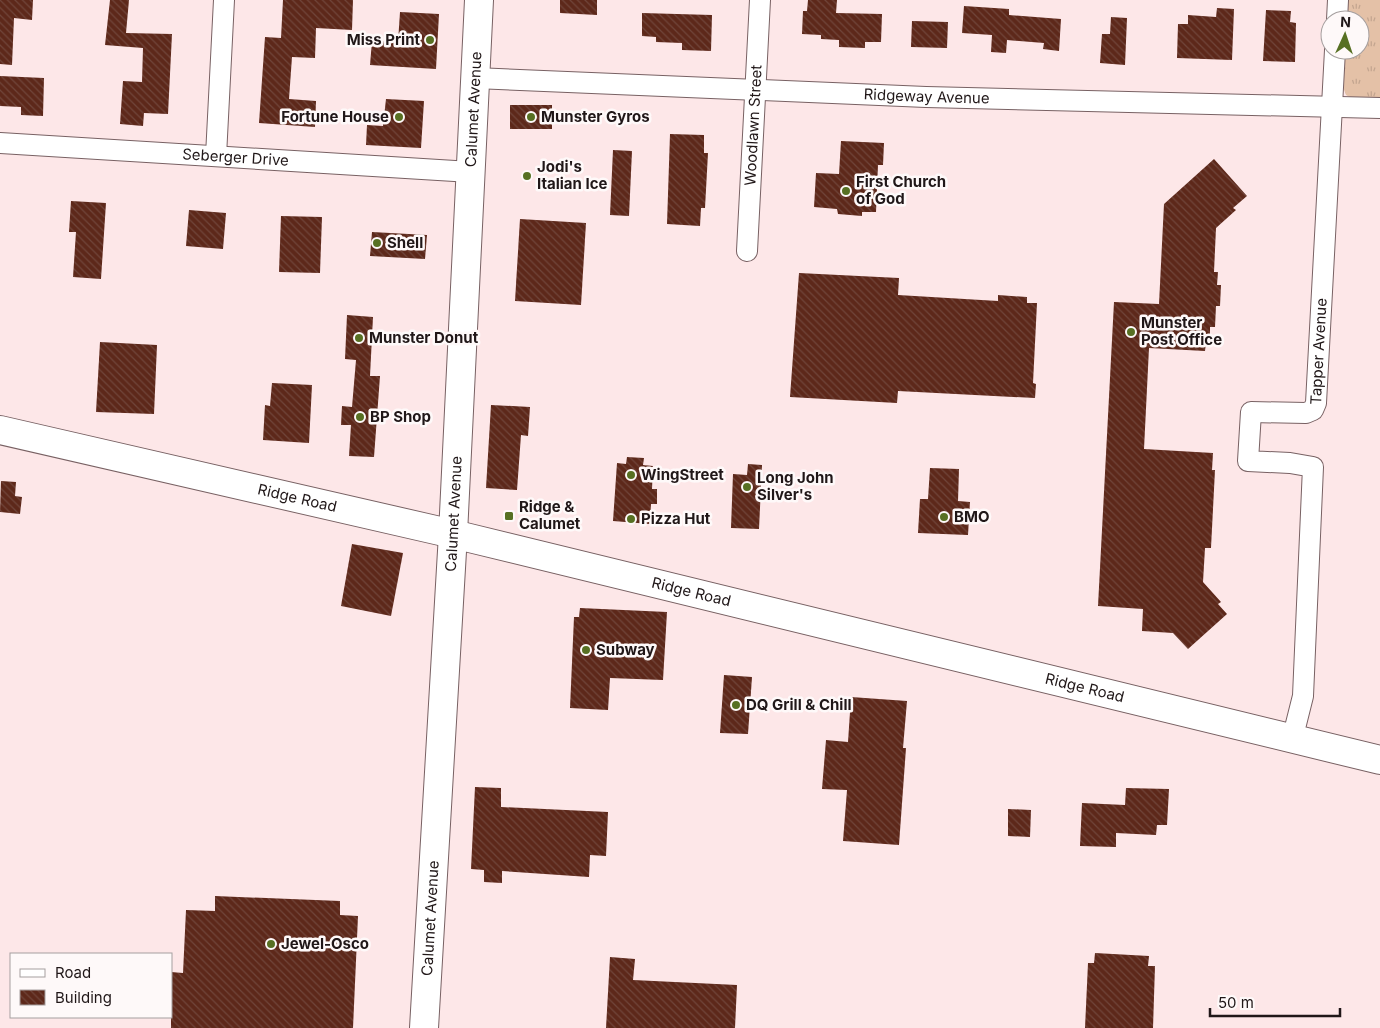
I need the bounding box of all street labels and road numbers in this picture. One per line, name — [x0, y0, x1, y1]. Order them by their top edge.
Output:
street label: Calumet Avenue — [461, 51, 485, 168]
street label: Woodlawn Street — [740, 64, 766, 186]
street label: Ridgeway Avenue — [863, 84, 990, 108]
street label: Seberger Drive — [182, 144, 289, 170]
street label: Tapper Avenue — [1306, 298, 1331, 405]
street label: Calumet Avenue — [441, 456, 466, 572]
street label: Ridge Road — [256, 479, 339, 516]
street label: Ridge Road — [650, 573, 733, 610]
street label: Ridge Road — [1043, 669, 1126, 706]
street label: Calumet Avenue — [417, 860, 443, 976]

